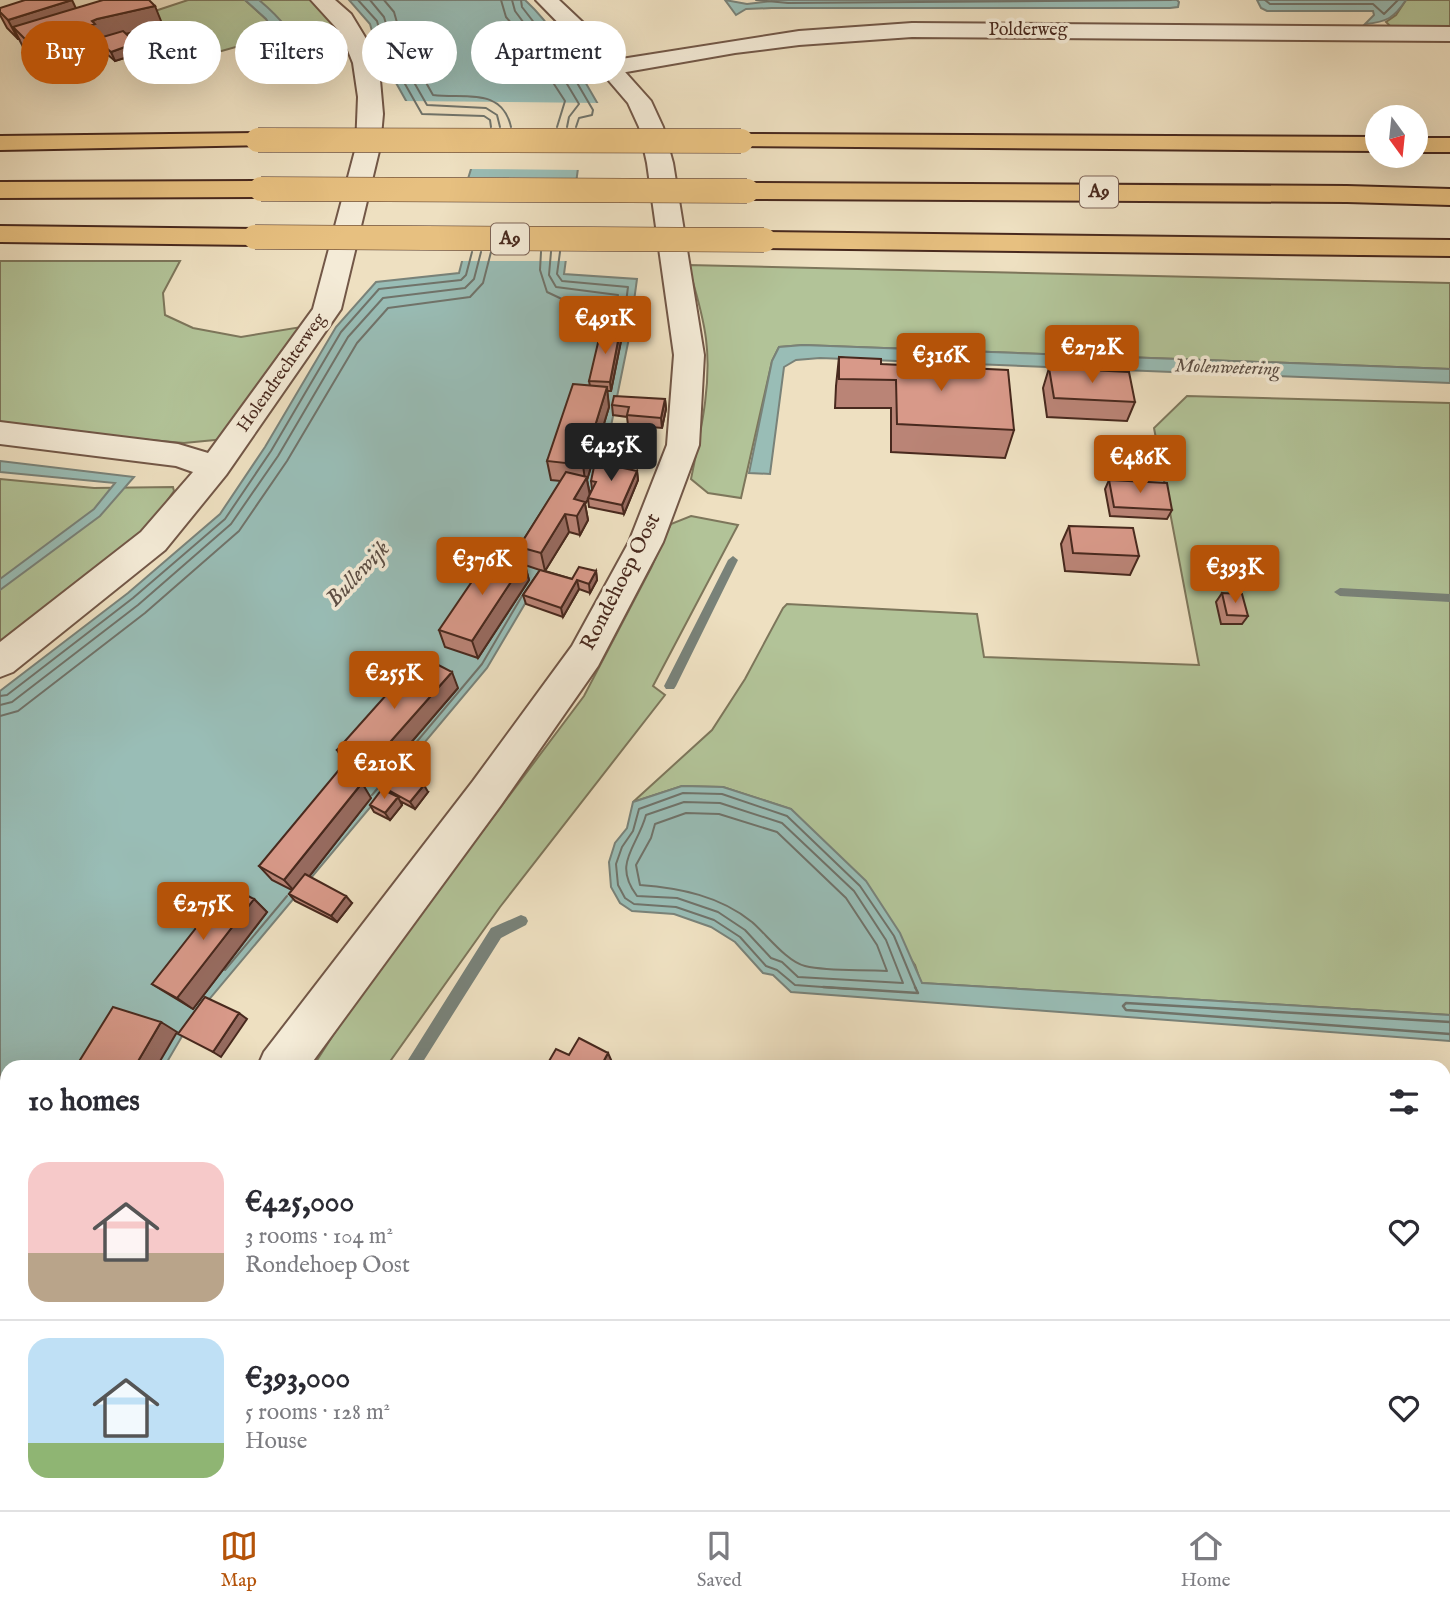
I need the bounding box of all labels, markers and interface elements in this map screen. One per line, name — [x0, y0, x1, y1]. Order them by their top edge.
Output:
street label: Polderweg — [989, 19, 1068, 42]
chip: Buy — [21, 21, 109, 84]
chip: Rent — [123, 21, 221, 84]
chip: Filters — [235, 21, 348, 84]
chip: New — [362, 21, 457, 84]
chip: Apartment — [471, 21, 626, 84]
north arrow — [1365, 105, 1428, 168]
map controls — [1365, 105, 1428, 168]
road number: A9 — [1080, 176, 1118, 208]
road number: A9 — [491, 224, 529, 255]
pin: €491K — [556, 296, 654, 356]
text: €491K — [575, 304, 635, 333]
street label: Holendrechterweg — [232, 309, 332, 437]
pin: €272K — [1043, 326, 1141, 385]
text: €272K — [1061, 333, 1123, 362]
pin: €316K — [892, 334, 990, 393]
text: €316K — [913, 341, 969, 370]
water label: Molenwetering — [1174, 354, 1281, 382]
pin: €425K — [562, 424, 660, 483]
text: €425K — [581, 431, 641, 460]
pin: €486K — [1091, 435, 1189, 495]
text: €486K — [1110, 443, 1170, 472]
street label: Rondehoep Oost — [575, 509, 667, 655]
water label: Bullewijk — [320, 535, 396, 613]
pin: €376K — [433, 538, 531, 597]
text: €376K — [452, 545, 512, 574]
pin: €393K — [1186, 546, 1284, 605]
text: €393K — [1206, 553, 1264, 582]
pin: €255K — [345, 652, 443, 711]
text: €255K — [365, 659, 423, 688]
pin: €210K — [335, 742, 433, 801]
text: €210K — [354, 749, 414, 778]
pin: €275K — [154, 883, 252, 942]
text: €275K — [173, 890, 233, 919]
text: 10 homes — [28, 1083, 140, 1121]
icon: filters — [1385, 1083, 1423, 1121]
text: €425,000 — [245, 1184, 354, 1222]
icon: home — [84, 1190, 168, 1274]
icon: heart — [1385, 1213, 1423, 1251]
text: 3 rooms · 104 m² — [245, 1222, 393, 1251]
text: Rondehoep Oost — [245, 1251, 410, 1280]
text: €393,000 — [245, 1360, 350, 1398]
icon: home — [84, 1366, 168, 1450]
icon: heart — [1385, 1389, 1423, 1427]
text: 5 rooms · 128 m² — [245, 1398, 390, 1427]
text: House — [245, 1427, 307, 1456]
tab: Map — [220, 1527, 258, 1593]
tab: Saved — [697, 1527, 742, 1593]
tab: Home — [1181, 1527, 1230, 1593]

